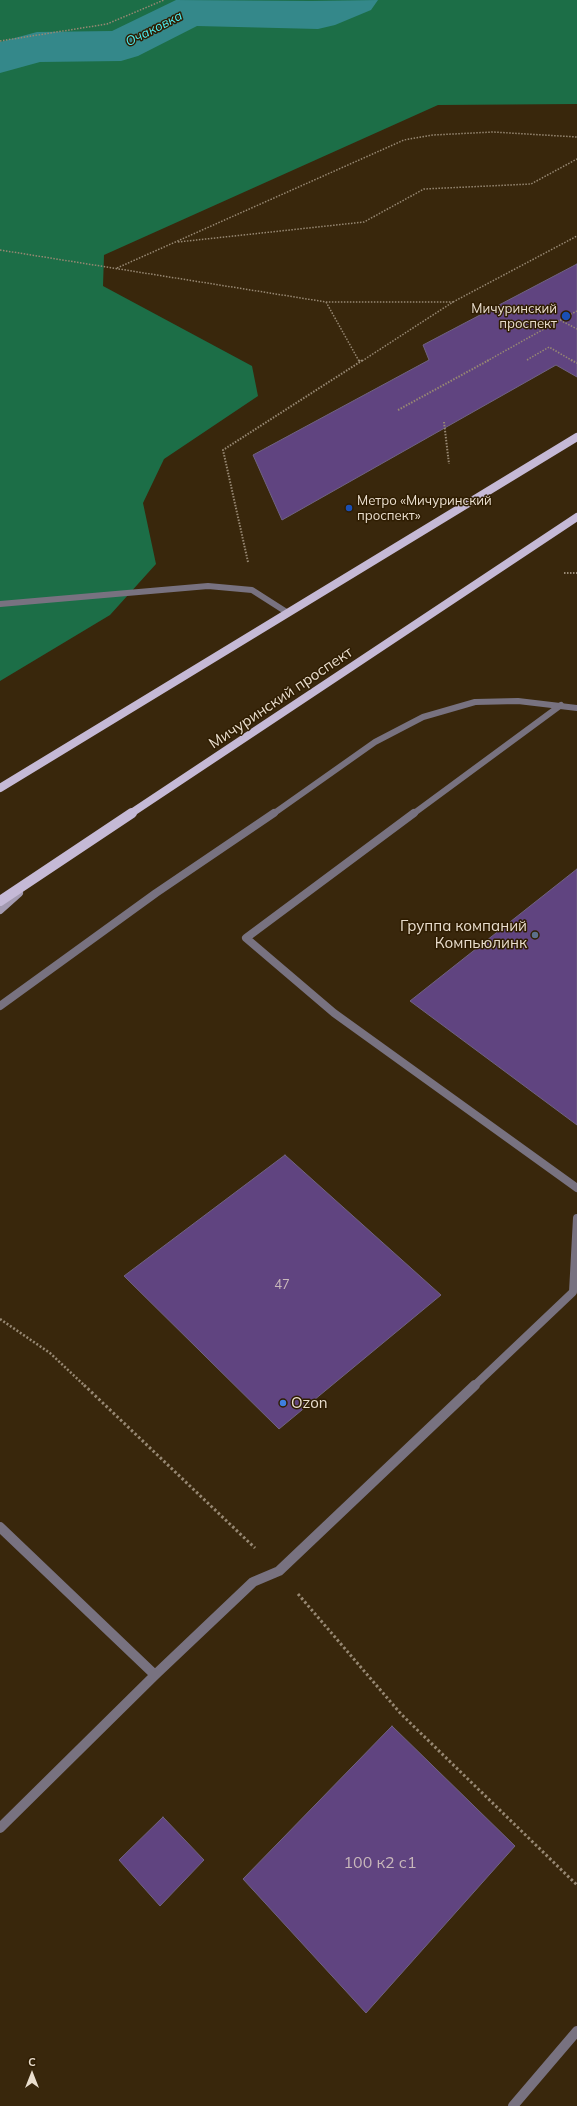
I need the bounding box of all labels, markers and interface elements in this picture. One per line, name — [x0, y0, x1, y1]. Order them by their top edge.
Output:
water label: Очаковка — [123, 8, 185, 50]
place label: Мичуринский проспект — [471, 301, 557, 332]
marker: Мичуринский проспект — [560, 310, 572, 322]
place label: Метро «Мичуринский проспект» — [357, 493, 492, 524]
marker: Метро «Мичуринский проспект» — [344, 503, 354, 513]
street label: Мичуринский проспект — [206, 643, 356, 753]
place label: Группа компаний Компьюлинк — [400, 917, 527, 952]
marker: Группа компаний Компьюлинк — [530, 930, 540, 940]
house number: 47 — [274, 1277, 290, 1293]
place label: Ozon — [291, 1394, 328, 1412]
marker: Ozon — [278, 1398, 288, 1408]
house number: 100 к2 с1 — [343, 1853, 417, 1873]
north arrow — [12, 2054, 52, 2094]
text: С — [28, 2055, 36, 2069]

